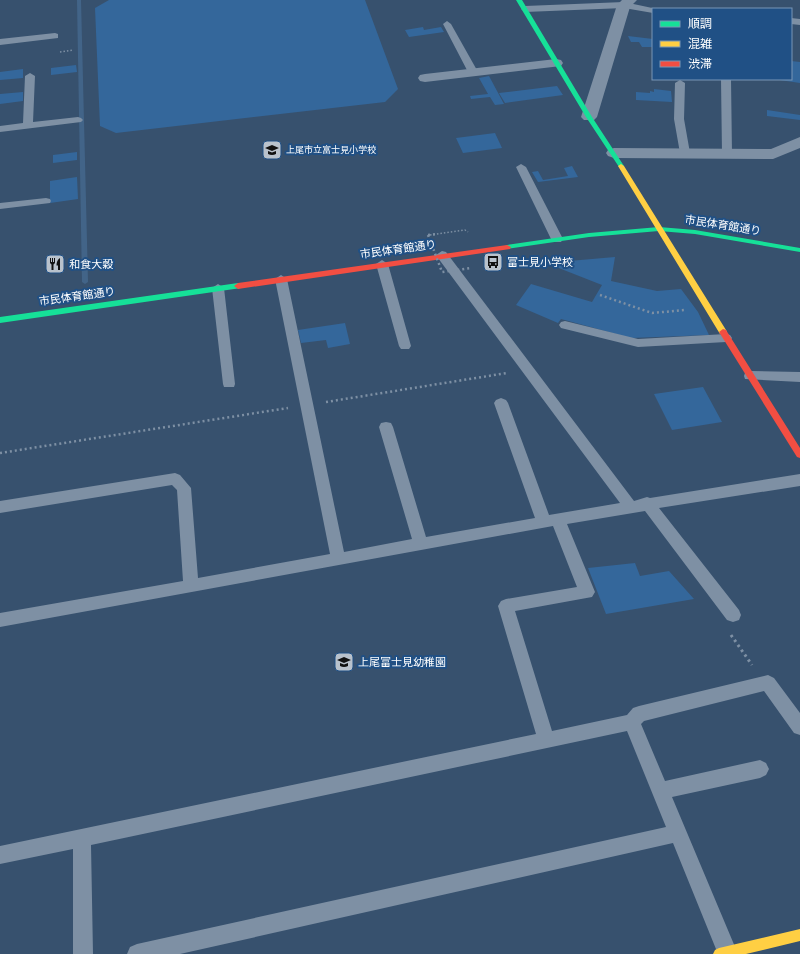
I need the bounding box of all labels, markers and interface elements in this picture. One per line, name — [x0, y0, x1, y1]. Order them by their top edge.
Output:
legend — [652, 8, 792, 80]
text: 順調 — [688, 17, 712, 31]
text: 混雑 — [688, 37, 712, 51]
text: 渋滞 — [688, 57, 712, 71]
school or university icon: 上尾市立富士見小学校 — [261, 139, 283, 161]
place label: 上尾市立富士見小学校 — [286, 145, 376, 155]
street label: 市民体育館通り — [684, 213, 762, 237]
street label: 市民体育館通り — [359, 238, 437, 260]
bus stop icon: 富士見小学校 — [482, 251, 504, 273]
restaurant icon: 和食大穀 — [44, 253, 66, 275]
place label: 富士見小学校 — [507, 256, 573, 268]
place label: 和食大穀 — [69, 258, 114, 270]
street label: 市民体育館通り — [38, 285, 116, 307]
school or university icon: 上尾富士見幼稚園 — [333, 651, 355, 673]
place label: 上尾富士見幼稚園 — [358, 656, 446, 668]

